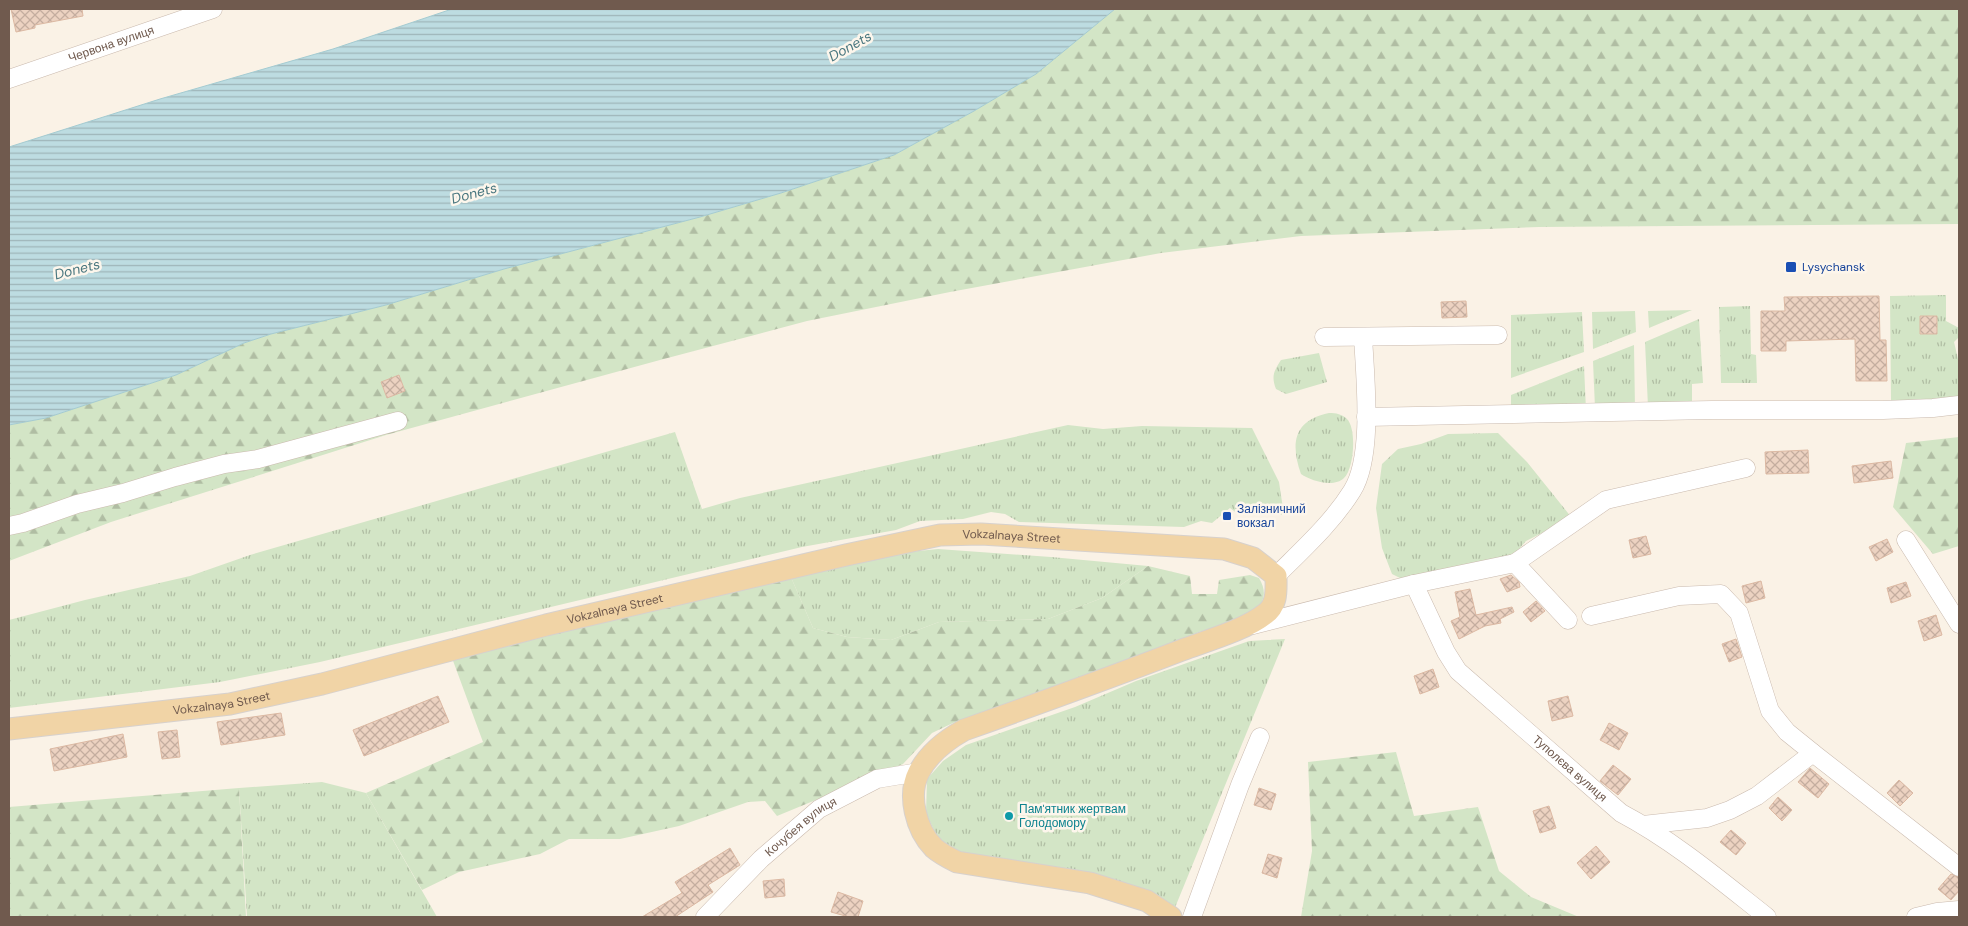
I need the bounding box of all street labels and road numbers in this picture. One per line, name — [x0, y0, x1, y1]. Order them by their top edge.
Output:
street label: Червона вулиця — [66, 22, 156, 66]
street label: Vokzalnaya Street — [962, 526, 1062, 547]
street label: Vokzalnaya Street — [565, 590, 665, 628]
street label: Vokzalnaya Street — [172, 687, 272, 718]
street label: Туполєва вулиця — [1529, 732, 1611, 805]
street label: Кочубея вулиця — [761, 793, 839, 860]

